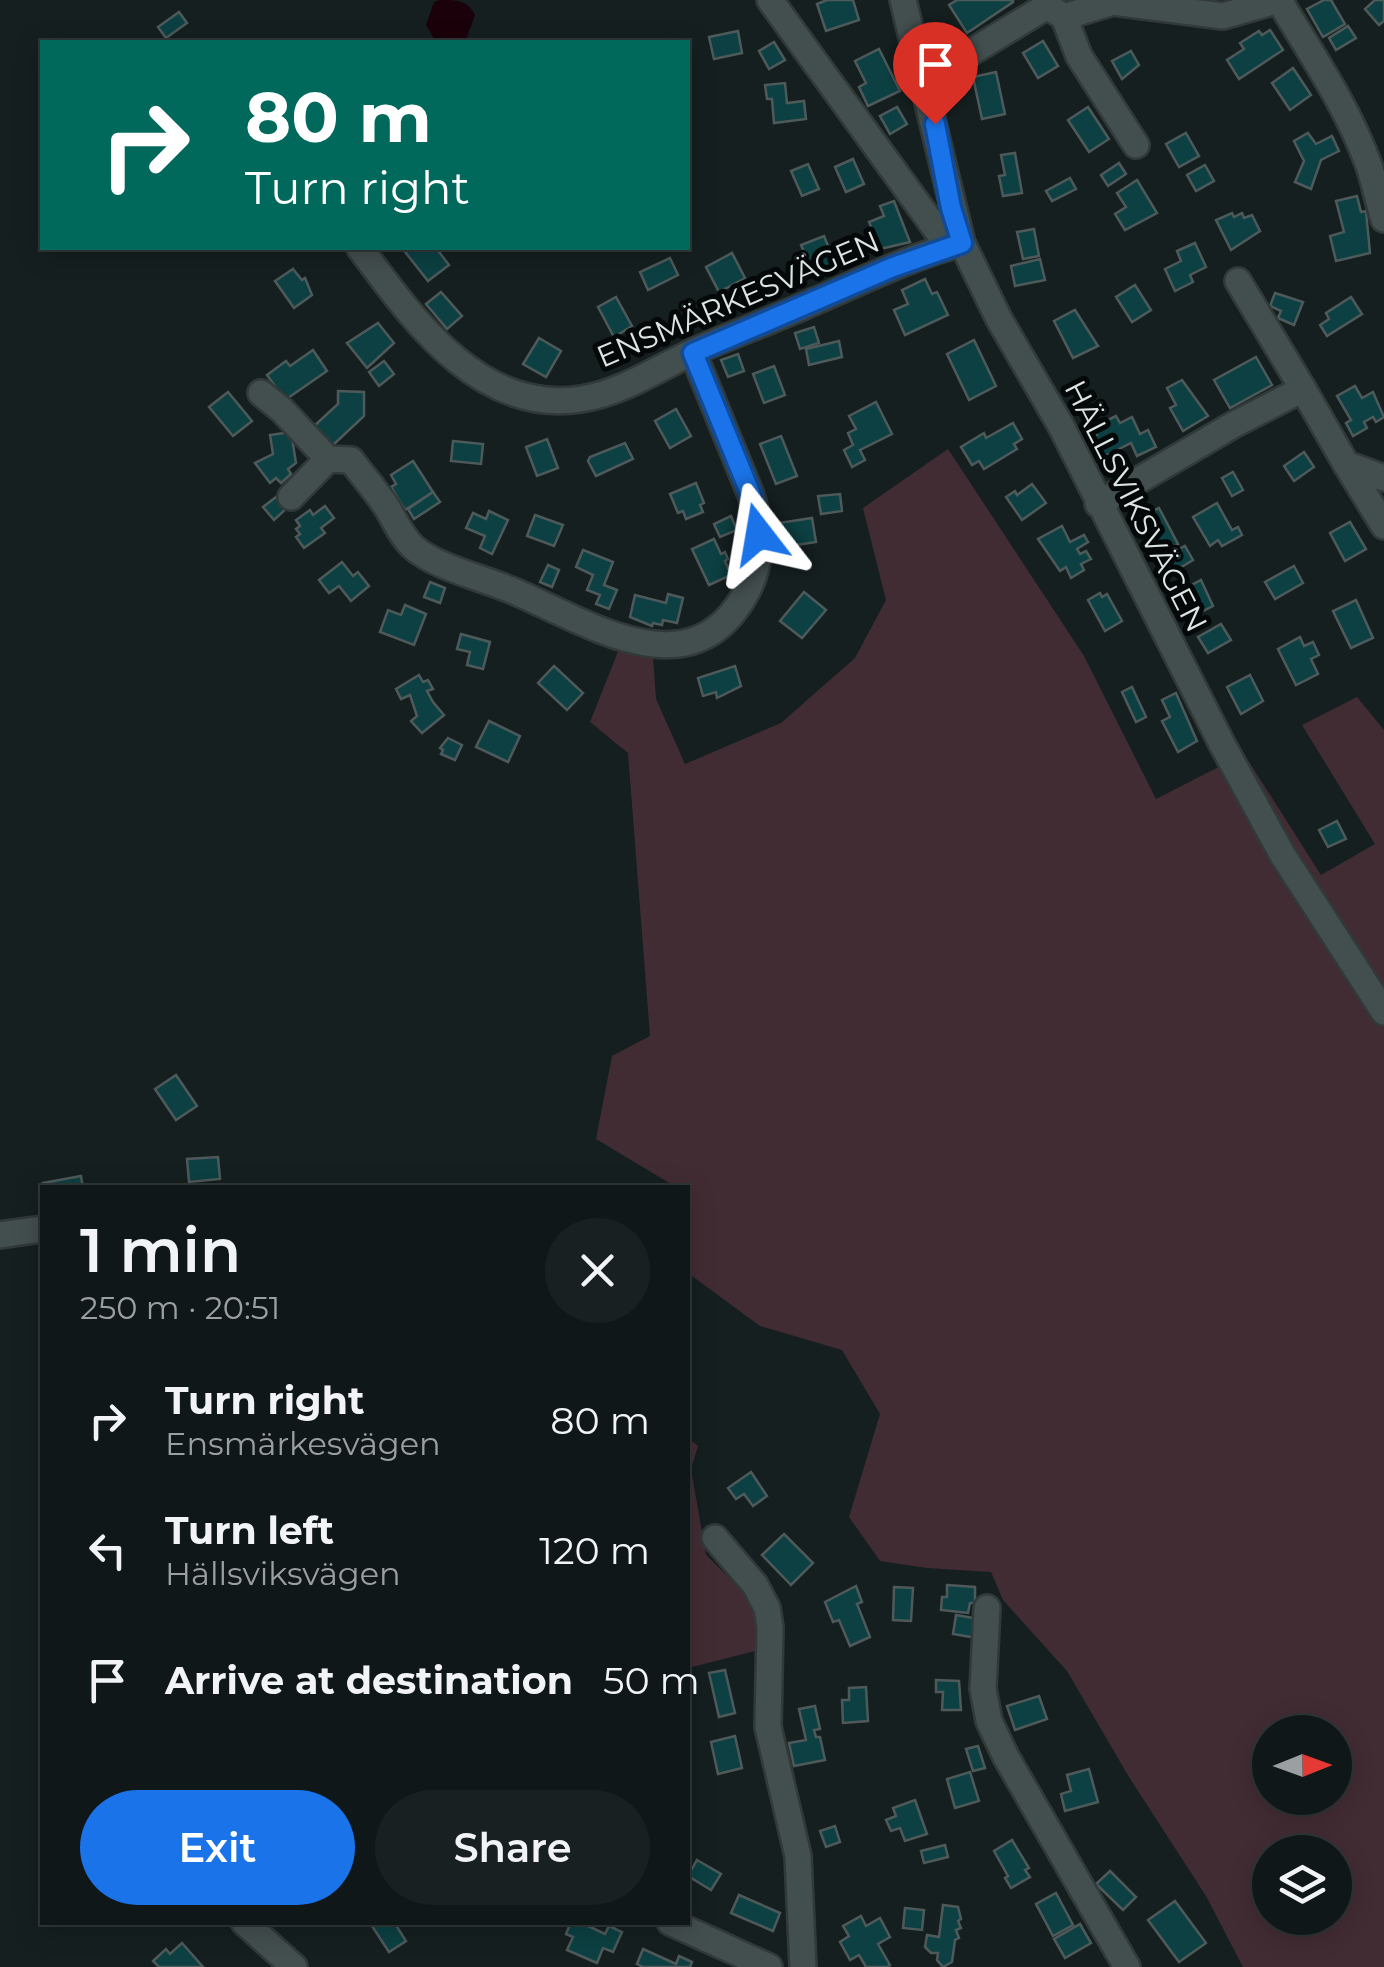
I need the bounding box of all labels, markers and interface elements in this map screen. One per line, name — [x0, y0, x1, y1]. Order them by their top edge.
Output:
pin — [893, 22, 978, 125]
icon: arrive — [908, 37, 963, 92]
text: 80 m — [245, 74, 432, 160]
icon: right — [80, 80, 210, 210]
text: Turn right — [245, 160, 470, 215]
street label: ENSMÄRKESVÄGEN — [591, 223, 885, 375]
street label: HÄLLSVIKSVÄGEN — [1057, 374, 1215, 638]
position arrow — [707, 482, 811, 586]
text: 1 min — [80, 1214, 241, 1287]
button: close — [545, 1218, 650, 1323]
text: 250 m · 20:51 — [80, 1288, 280, 1327]
text: Turn right — [165, 1377, 364, 1424]
icon: right — [80, 1393, 135, 1448]
text: 80 m — [550, 1397, 650, 1444]
text: Ensmärkesvägen — [165, 1424, 441, 1463]
text: Turn left — [165, 1507, 334, 1554]
icon: left — [80, 1523, 135, 1578]
text: 120 m — [539, 1527, 650, 1574]
text: Hällsviksvägen — [165, 1554, 401, 1593]
icon: arrive — [80, 1653, 135, 1708]
text: Arrive at destination — [165, 1657, 573, 1704]
text: 50 m — [603, 1657, 700, 1704]
north arrow — [1252, 1715, 1352, 1815]
map controls — [1252, 1715, 1352, 1935]
button: Exit — [80, 1790, 355, 1905]
button: Share — [375, 1790, 650, 1905]
button: layers — [1252, 1835, 1352, 1935]

